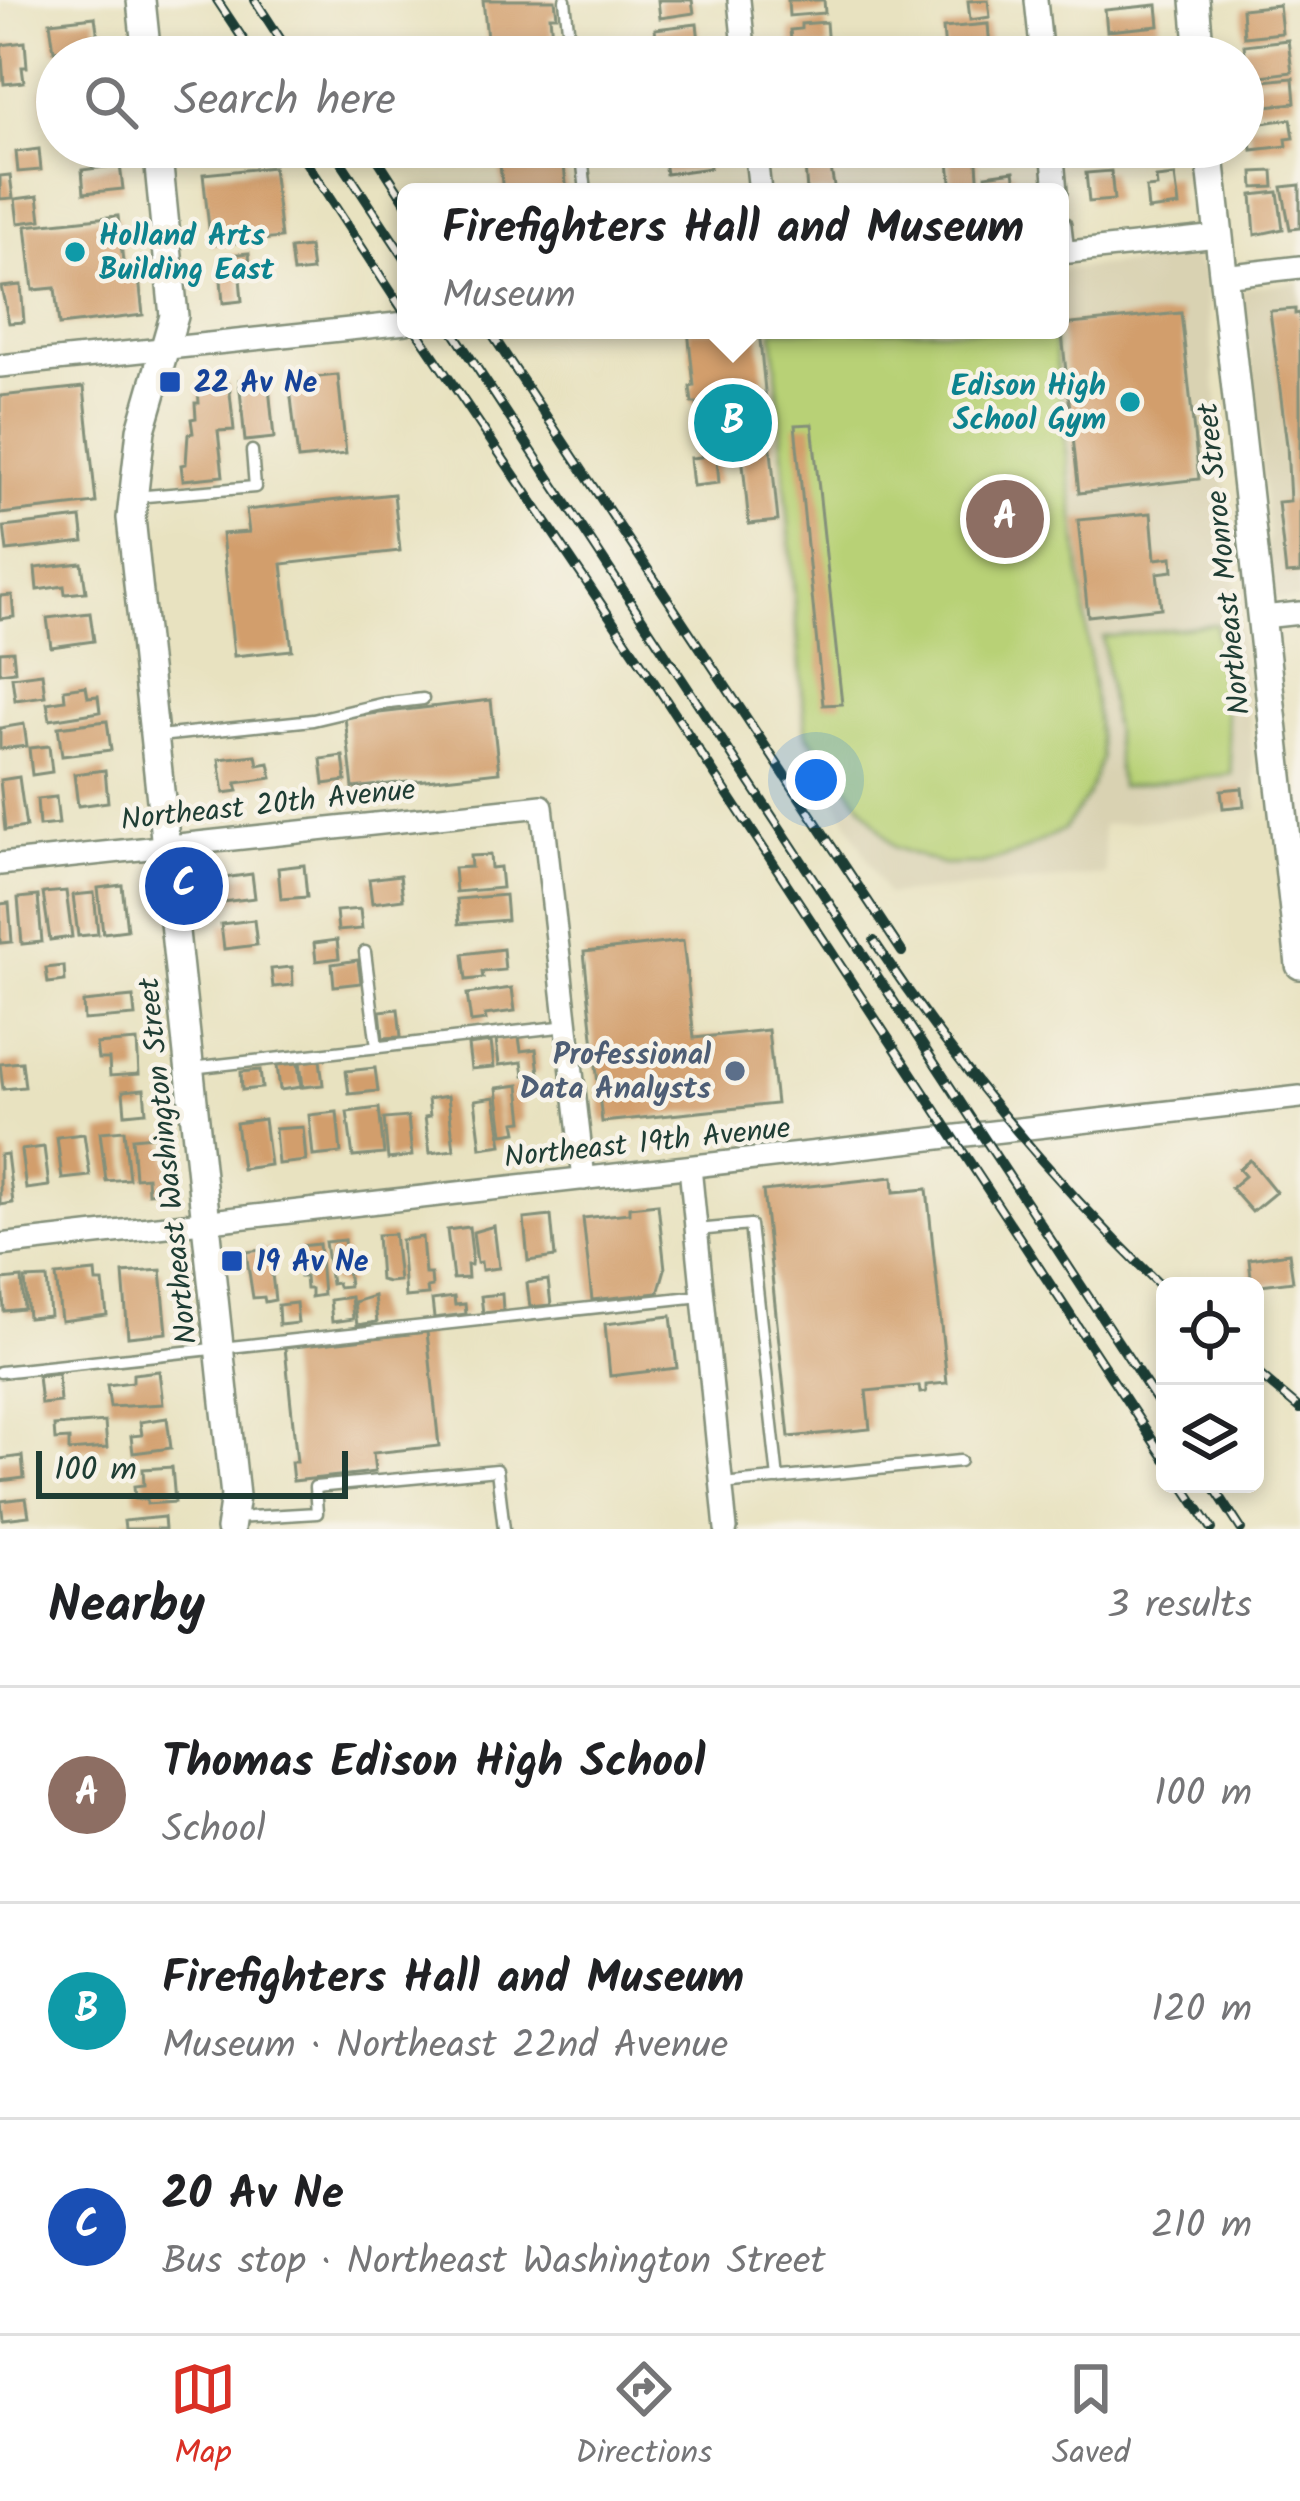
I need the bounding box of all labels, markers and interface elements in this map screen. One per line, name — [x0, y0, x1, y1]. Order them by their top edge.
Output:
search box — [36, 36, 1264, 168]
text: Search here — [174, 66, 396, 138]
icon: search — [78, 69, 144, 135]
popup — [397, 183, 1069, 339]
text: Firefighters Hall and Museum — [442, 194, 1024, 266]
place label: Holland Arts Building East — [99, 213, 274, 295]
marker: Holland Arts Building East — [62, 239, 88, 265]
text: Museum — [442, 266, 575, 328]
place label: 22 Av Ne — [194, 360, 318, 408]
place label: Edison High School Gym — [951, 363, 1106, 445]
marker: 22 Av Ne — [157, 369, 183, 395]
pin: B — [694, 378, 772, 468]
marker: Edison High School Gym — [1117, 389, 1143, 415]
street label: Northeast Monroe Street — [1185, 400, 1265, 717]
pin: A — [966, 474, 1044, 564]
your location — [786, 750, 846, 810]
street label: Northeast 20th Avenue — [119, 767, 418, 845]
pin: C — [145, 841, 223, 931]
street label: Northeast Washington Street — [126, 975, 212, 1347]
place label: Professional Data Analysts — [519, 1032, 711, 1114]
marker: Professional Data Analysts — [722, 1058, 748, 1084]
street label: Northeast 19th Avenue — [502, 1105, 793, 1183]
place label: 19 Av Ne — [256, 1239, 369, 1287]
marker: 19 Av Ne — [219, 1248, 245, 1274]
map controls — [1156, 1277, 1264, 1493]
button: locate — [1156, 1277, 1264, 1385]
button: layers — [1156, 1385, 1264, 1493]
scale bar — [36, 1445, 348, 1498]
text: 100 m — [54, 1445, 137, 1498]
text: Nearby — [48, 1567, 205, 1648]
text: 3 results — [1107, 1576, 1252, 1638]
text: Thomas Edison High School — [162, 1728, 706, 1800]
text: A — [75, 1764, 99, 1826]
text: 100 m — [1154, 1764, 1252, 1826]
text: School — [162, 1800, 266, 1862]
text: Firefighters Hall and Museum — [162, 1944, 744, 2016]
text: B — [75, 1980, 99, 2042]
text: 120 m — [1151, 1980, 1252, 2042]
text: Museum · Northeast 22nd Avenue — [162, 2016, 728, 2078]
text: 20 Av Ne — [162, 2160, 344, 2232]
text: C — [75, 2196, 99, 2258]
text: 210 m — [1151, 2196, 1252, 2258]
text: Bus stop · Northeast Washington Street — [162, 2232, 826, 2294]
tab: Map — [170, 2356, 236, 2481]
tab: Directions — [575, 2356, 712, 2481]
tab: Saved — [1052, 2356, 1130, 2481]

